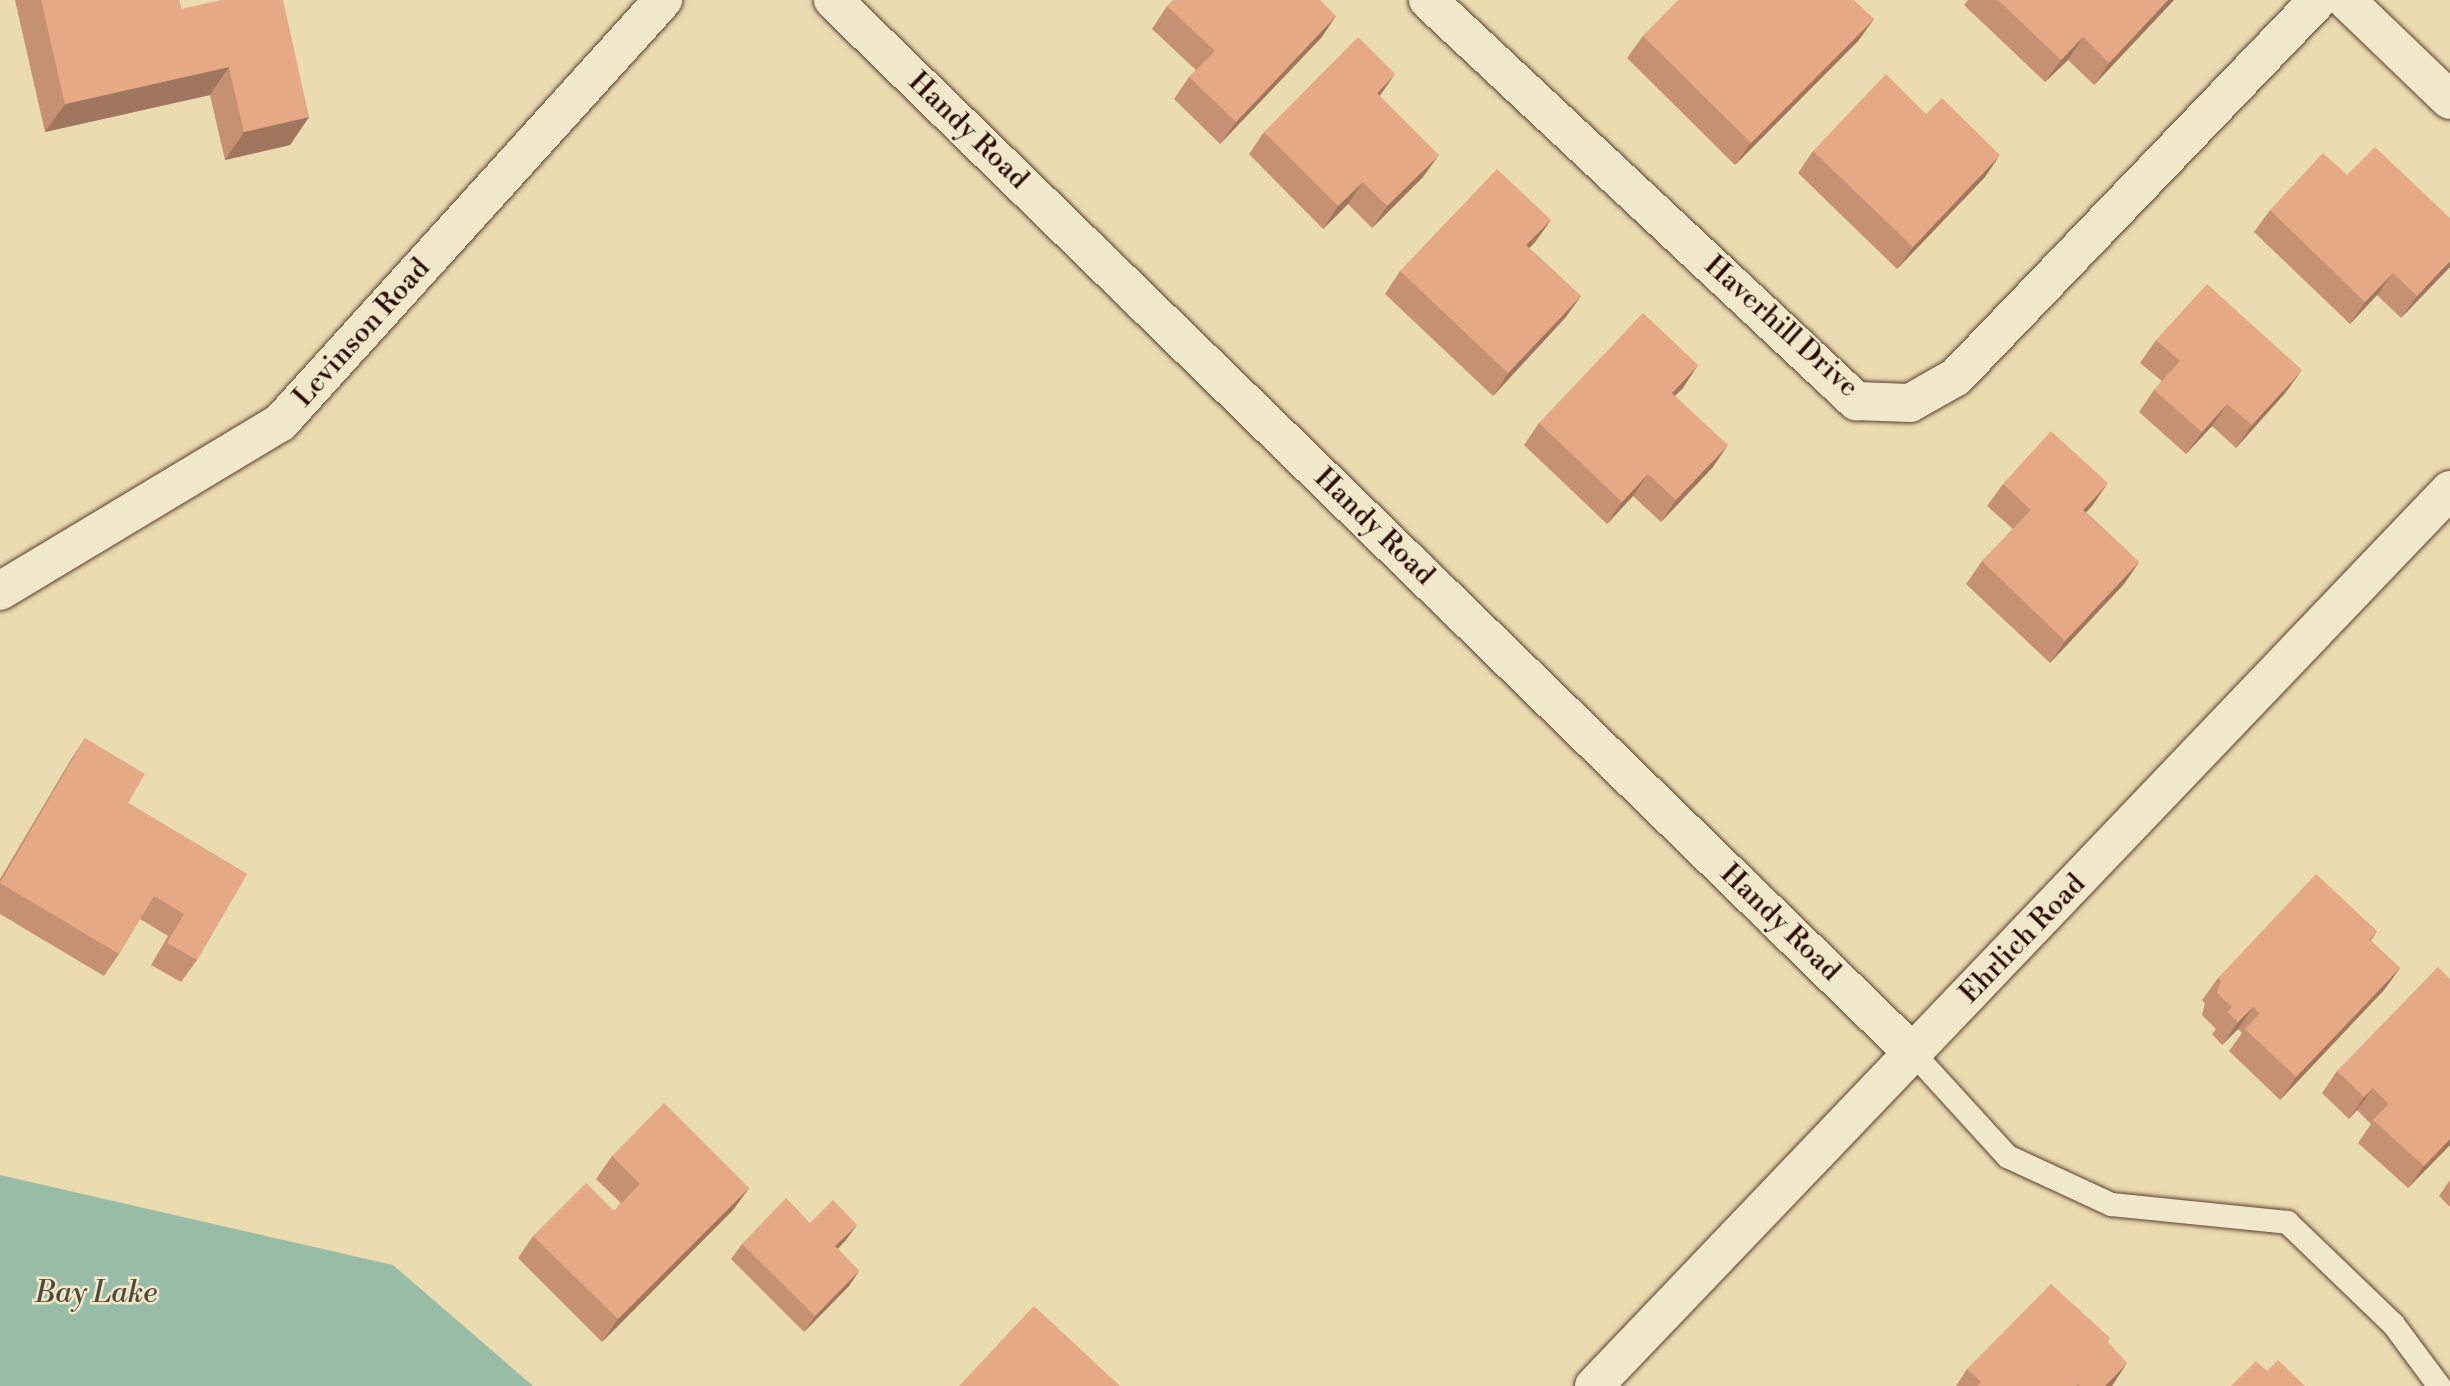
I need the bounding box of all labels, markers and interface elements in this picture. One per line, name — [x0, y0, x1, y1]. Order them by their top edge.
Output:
street label: Handy Road — [901, 65, 1035, 197]
street label: Haverhill Drive — [1697, 249, 1865, 405]
street label: Levinson Road — [287, 252, 437, 414]
street label: Handy Road — [1307, 461, 1441, 593]
street label: Handy Road — [1713, 857, 1847, 989]
street label: Ehrlich Road — [1953, 867, 2093, 1011]
water label: Bay Lake — [35, 1275, 157, 1311]

